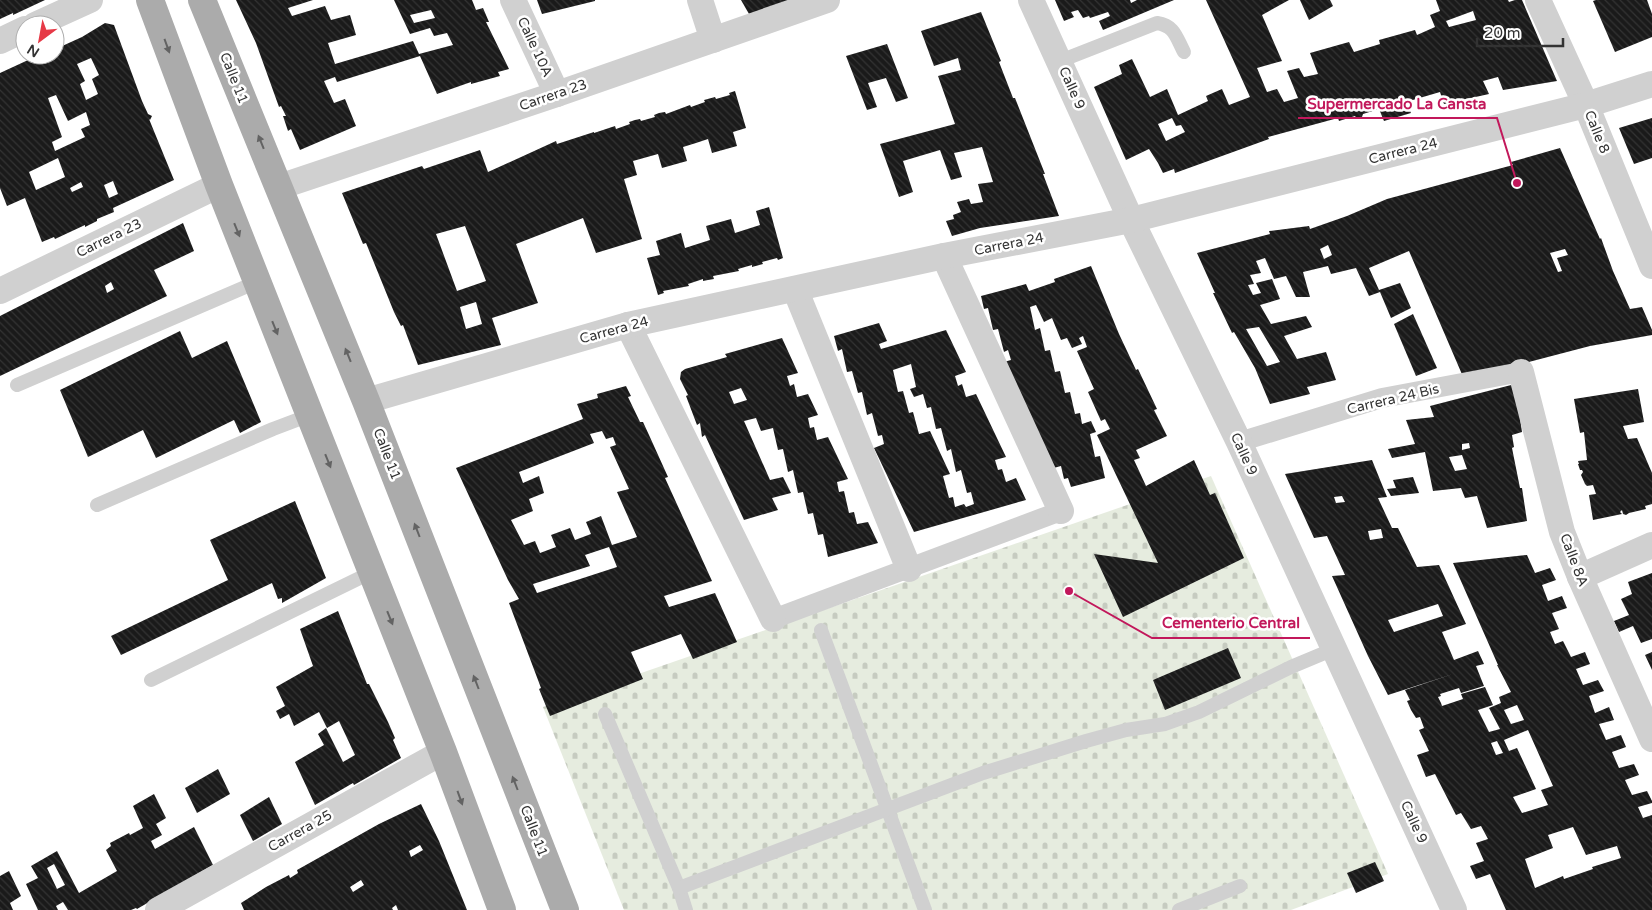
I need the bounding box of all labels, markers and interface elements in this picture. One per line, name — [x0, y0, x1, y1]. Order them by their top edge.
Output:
street label: Calle 10A — [514, 14, 556, 80]
north arrow — [15, 15, 65, 65]
scale bar — [1477, 15, 1563, 47]
text: 20 m — [1484, 24, 1521, 42]
one-way arrow — [163, 39, 171, 54]
text: N — [24, 40, 43, 61]
street label: Calle 11 — [216, 50, 252, 106]
street label: Calle 9 — [1055, 64, 1089, 112]
street label: Carrera 23 — [517, 75, 589, 115]
callout: Supermercado La Cansta — [1298, 88, 1497, 118]
text: Supermercado La Cansta — [1308, 95, 1486, 114]
street label: Calle 8 — [1581, 108, 1613, 156]
street label: Carrera 24 — [1367, 134, 1439, 168]
one-way arrow — [256, 135, 264, 149]
street label: Carrera 23 — [74, 215, 144, 261]
one-way arrow — [233, 223, 241, 237]
street label: Carrera 24 — [973, 229, 1045, 259]
street label: Carrera 24 — [578, 313, 650, 347]
one-way arrow — [272, 320, 279, 335]
one-way arrow — [343, 348, 351, 362]
street label: Carrera 24 Bis — [1345, 380, 1441, 418]
street label: Calle 11 — [369, 426, 405, 482]
street label: Calle 9 — [1227, 430, 1261, 478]
one-way arrow — [324, 453, 332, 468]
one-way arrow — [413, 523, 420, 538]
street label: Calle 8A — [1556, 531, 1592, 589]
callout: Cementerio Central — [1152, 608, 1310, 638]
one-way arrow — [386, 610, 394, 625]
text: Cementerio Central — [1162, 614, 1300, 632]
one-way arrow — [472, 674, 480, 689]
one-way arrow — [511, 775, 519, 790]
one-way arrow — [456, 791, 464, 806]
street label: Calle 9 — [1397, 798, 1431, 846]
street label: Calle 11 — [516, 803, 552, 859]
street label: Carrera 25 — [265, 806, 335, 856]

